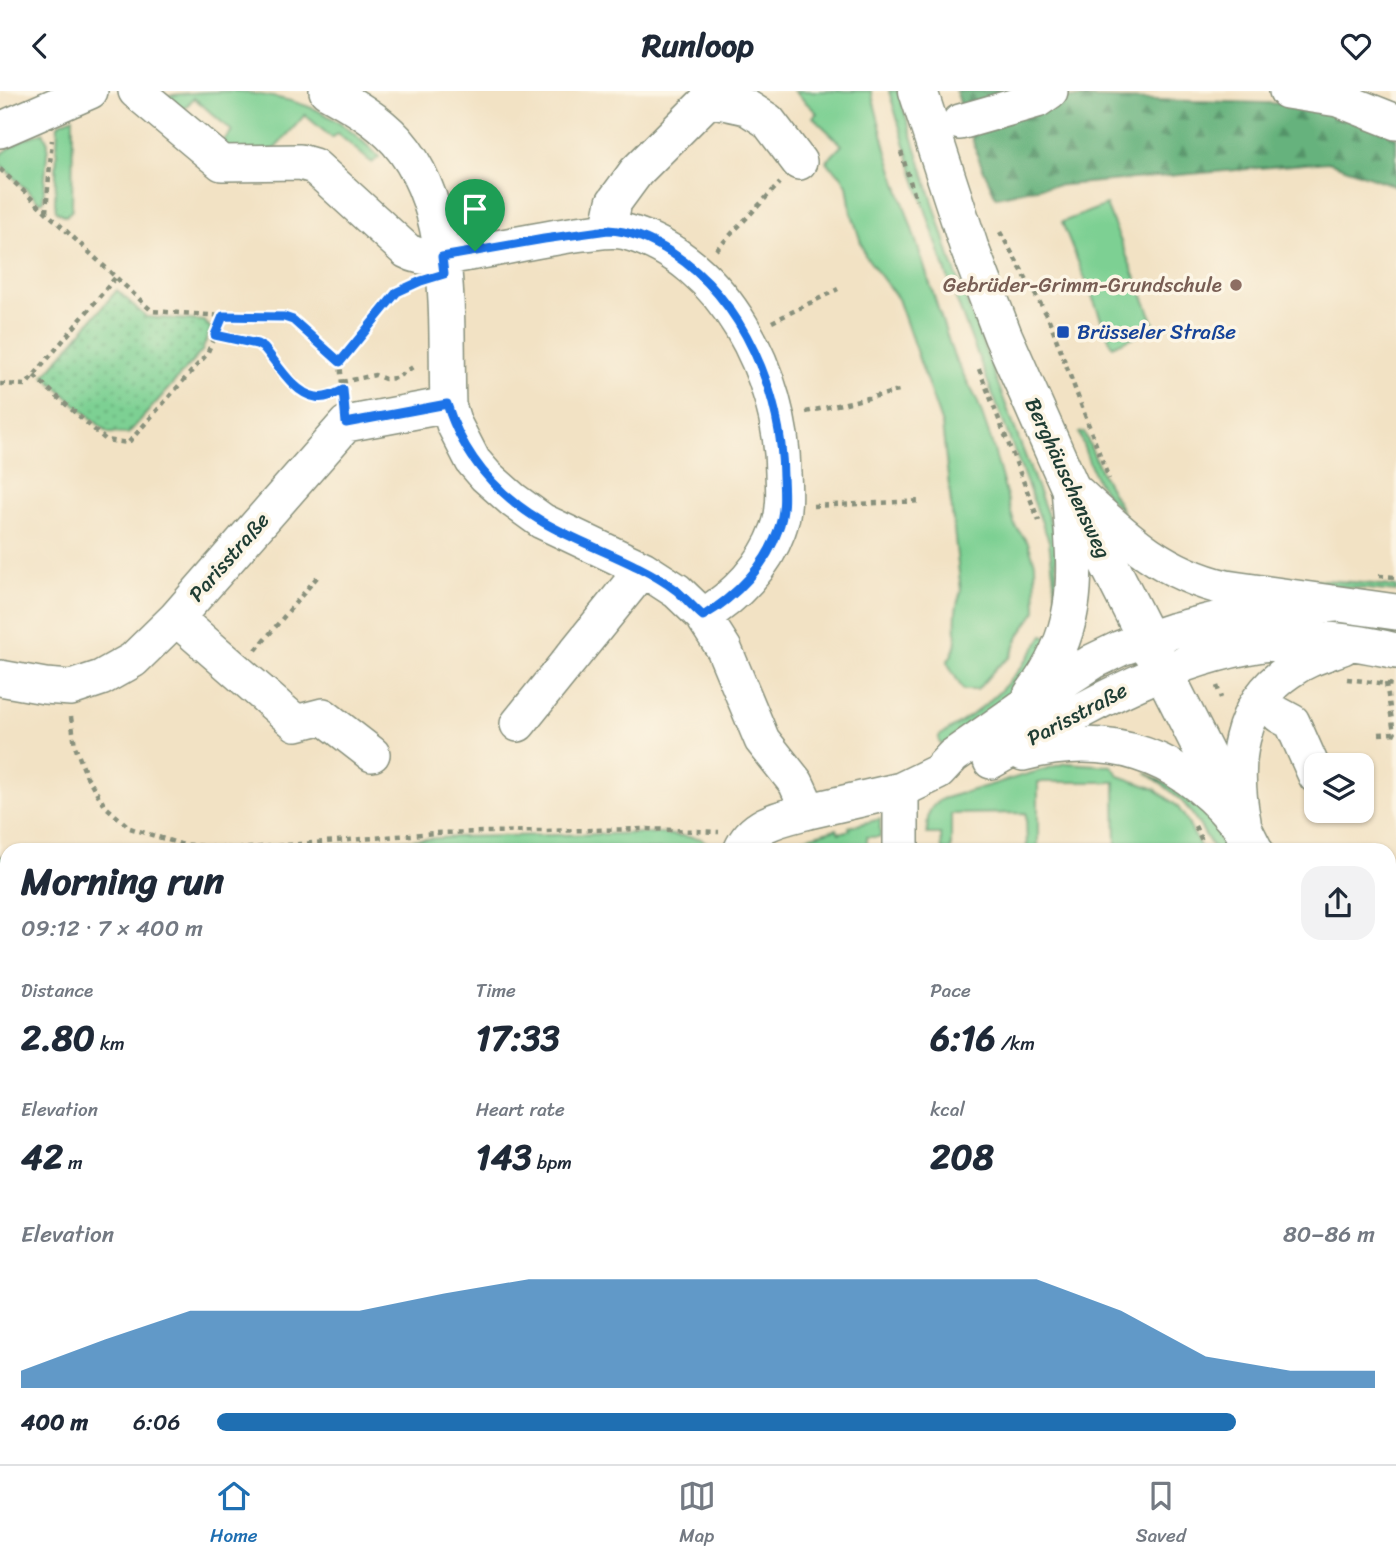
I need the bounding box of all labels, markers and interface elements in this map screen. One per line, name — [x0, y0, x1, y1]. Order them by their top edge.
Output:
text: Runloop — [642, 17, 754, 74]
icon: back — [21, 27, 59, 65]
icon: heart — [1337, 27, 1375, 65]
pin — [445, 179, 505, 251]
icon: arrive — [456, 190, 494, 228]
place label: Gebrüder-Grimm-Grundschule — [943, 266, 1222, 304]
marker: Gebrüder-Grimm-Grundschule — [1228, 277, 1244, 293]
place label: Brüsseler Straße — [1077, 313, 1236, 351]
marker: Brüsseler Straße — [1055, 324, 1071, 340]
street label: Berghäuschensweg — [1014, 391, 1122, 565]
street label: Parisstraße — [179, 503, 279, 611]
street label: Parisstraße — [1020, 671, 1134, 756]
map controls — [1304, 753, 1374, 823]
button: layers — [1304, 753, 1374, 823]
text: Morning run — [21, 848, 224, 915]
button: share — [1301, 866, 1375, 940]
text: 09:12 · 7 × 400 m — [21, 908, 203, 949]
text: Distance — [21, 974, 93, 1007]
text: Time — [476, 974, 516, 1007]
text: Pace — [930, 974, 971, 1007]
text: 2.80 — [21, 1007, 95, 1069]
text: 17:33 — [476, 1007, 560, 1069]
text: 6:16 — [930, 1007, 996, 1069]
text: km — [95, 1027, 125, 1060]
text: /km — [996, 1027, 1035, 1060]
text: Elevation — [21, 1093, 98, 1126]
text: Heart rate — [476, 1093, 565, 1126]
text: kcal — [930, 1093, 965, 1126]
text: 42 — [21, 1126, 63, 1188]
text: 143 — [476, 1126, 532, 1188]
text: 208 — [930, 1126, 994, 1188]
text: m — [63, 1146, 83, 1179]
text: bpm — [532, 1146, 572, 1179]
text: Elevation — [21, 1214, 114, 1255]
text: 80–86 m — [1283, 1214, 1375, 1255]
text: 400 m — [21, 1402, 88, 1443]
text: 6:06 — [133, 1402, 181, 1443]
tab: Home — [210, 1477, 258, 1552]
tab: Map — [678, 1477, 716, 1552]
tab: Saved — [1136, 1477, 1186, 1552]

